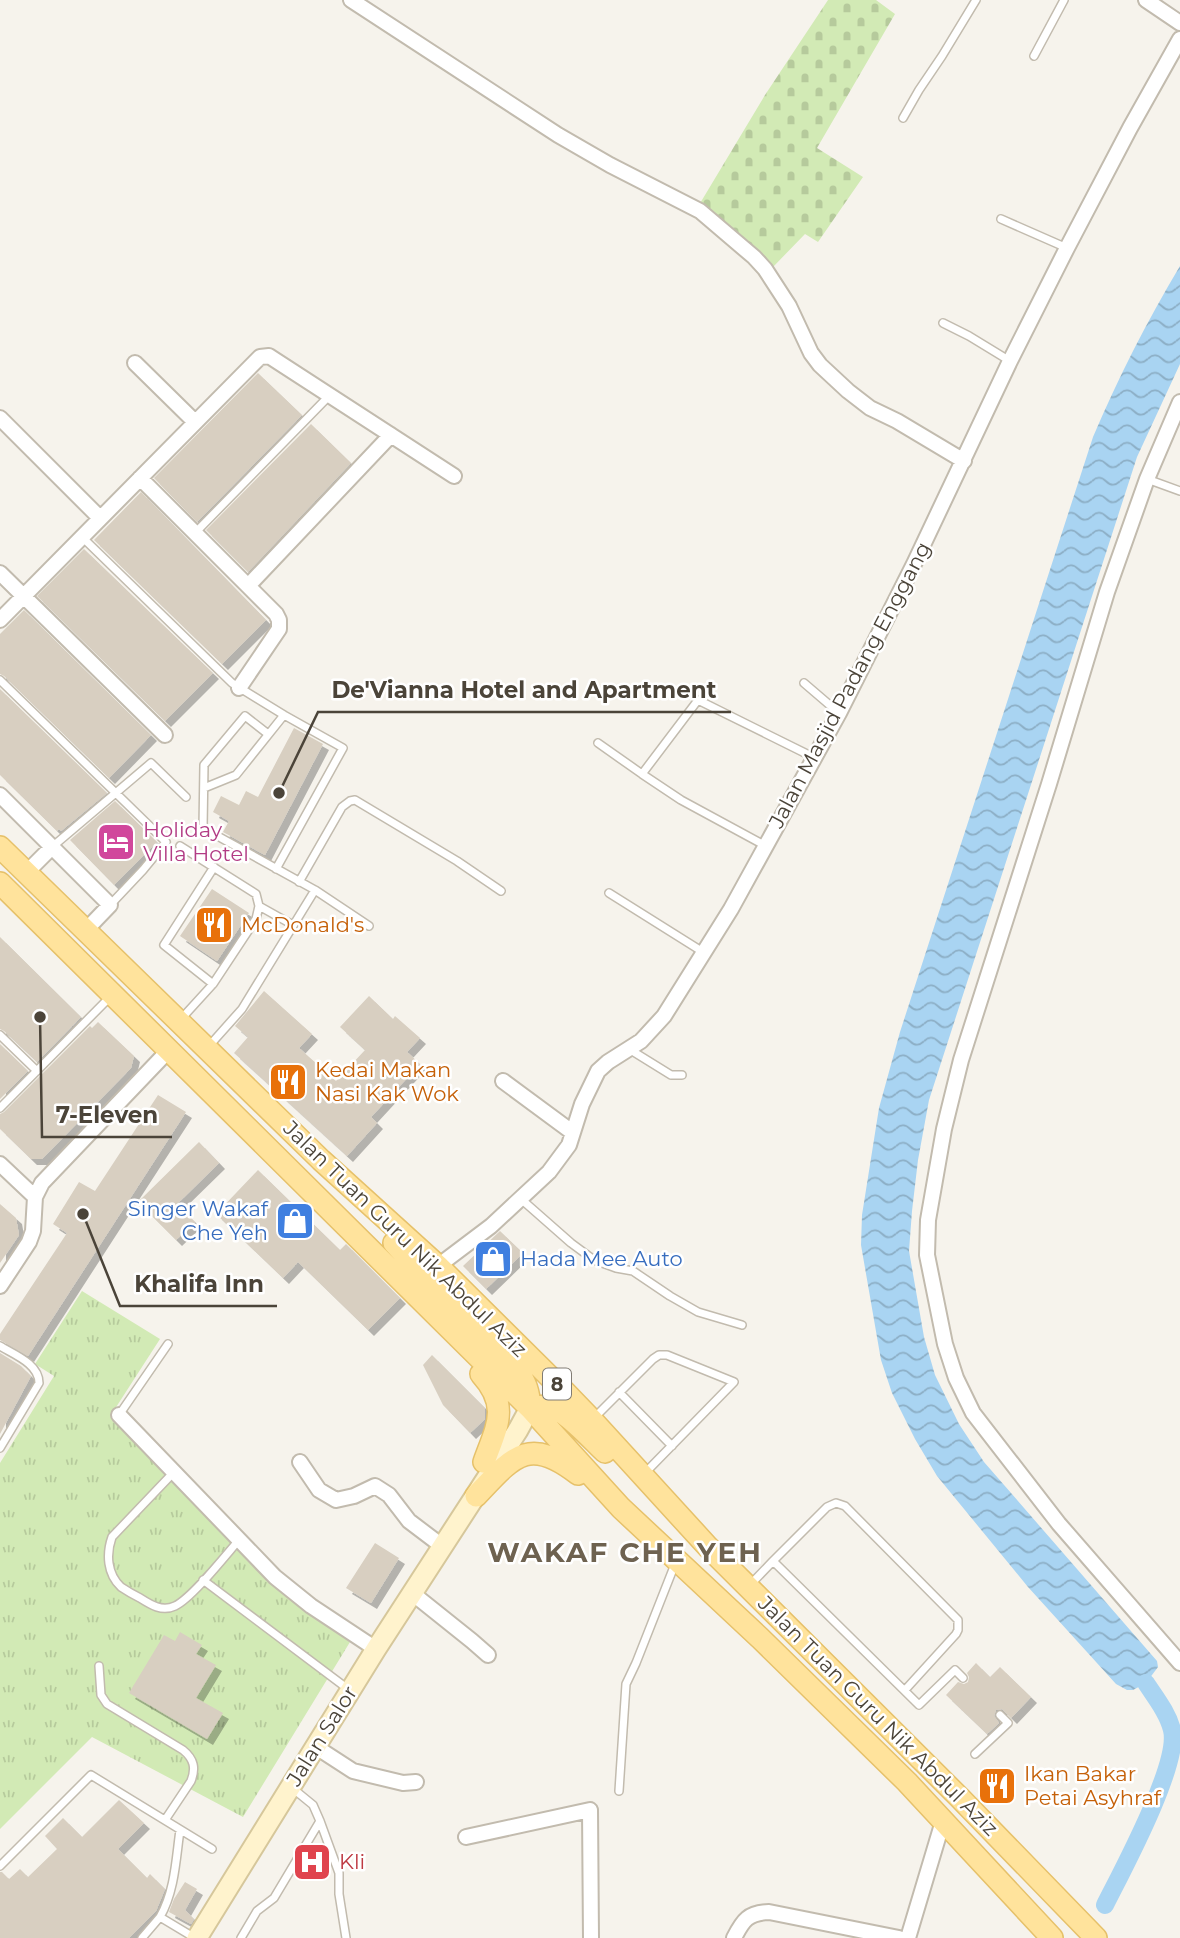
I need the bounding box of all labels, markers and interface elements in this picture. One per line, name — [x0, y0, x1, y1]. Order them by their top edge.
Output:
street label: Jalan Masjid Padang Enggang — [763, 537, 936, 833]
callout: De'Vianna Hotel and Apartment — [318, 668, 731, 712]
text: De'Vianna Hotel and Apartment — [331, 676, 717, 704]
place label: Holiday Villa Hotel — [143, 817, 249, 866]
hotel icon: Holiday Villa Hotel — [95, 821, 137, 863]
restaurant icon: McDonald's — [193, 904, 235, 946]
place label: McDonald's — [241, 912, 364, 937]
place label: Kedai Makan Nasi Kak Wok — [315, 1057, 459, 1106]
restaurant icon: Kedai Makan Nasi Kak Wok — [267, 1061, 309, 1103]
callout: 7-Eleven — [42, 1093, 172, 1137]
text: 7-Eleven — [56, 1101, 158, 1129]
street label: Jalan Tuan Guru Nik Abdul Aziz — [278, 1115, 532, 1362]
place label: Singer Wakaf Che Yeh — [128, 1196, 269, 1245]
shop icon: Singer Wakaf Che Yeh — [274, 1200, 316, 1242]
shop icon: Hada Mee Auto — [472, 1238, 514, 1280]
place label: Hada Mee Auto — [520, 1246, 683, 1271]
callout: Khalifa Inn — [120, 1262, 277, 1306]
text: Khalifa Inn — [134, 1270, 264, 1298]
road number: 8 — [543, 1368, 571, 1400]
district label: WAKAF CHE YEH — [487, 1535, 763, 1569]
street label: Jalan Tuan Guru Nik Abdul Aziz — [753, 1590, 1003, 1841]
street label: Jalan Salor — [280, 1681, 362, 1791]
place label: Ikan Bakar Petai Asyhraf — [1024, 1761, 1162, 1810]
restaurant icon: Ikan Bakar Petai Asyhraf — [976, 1765, 1018, 1807]
hospital icon: Kli — [291, 1841, 333, 1883]
place label: Kli — [339, 1849, 365, 1874]

